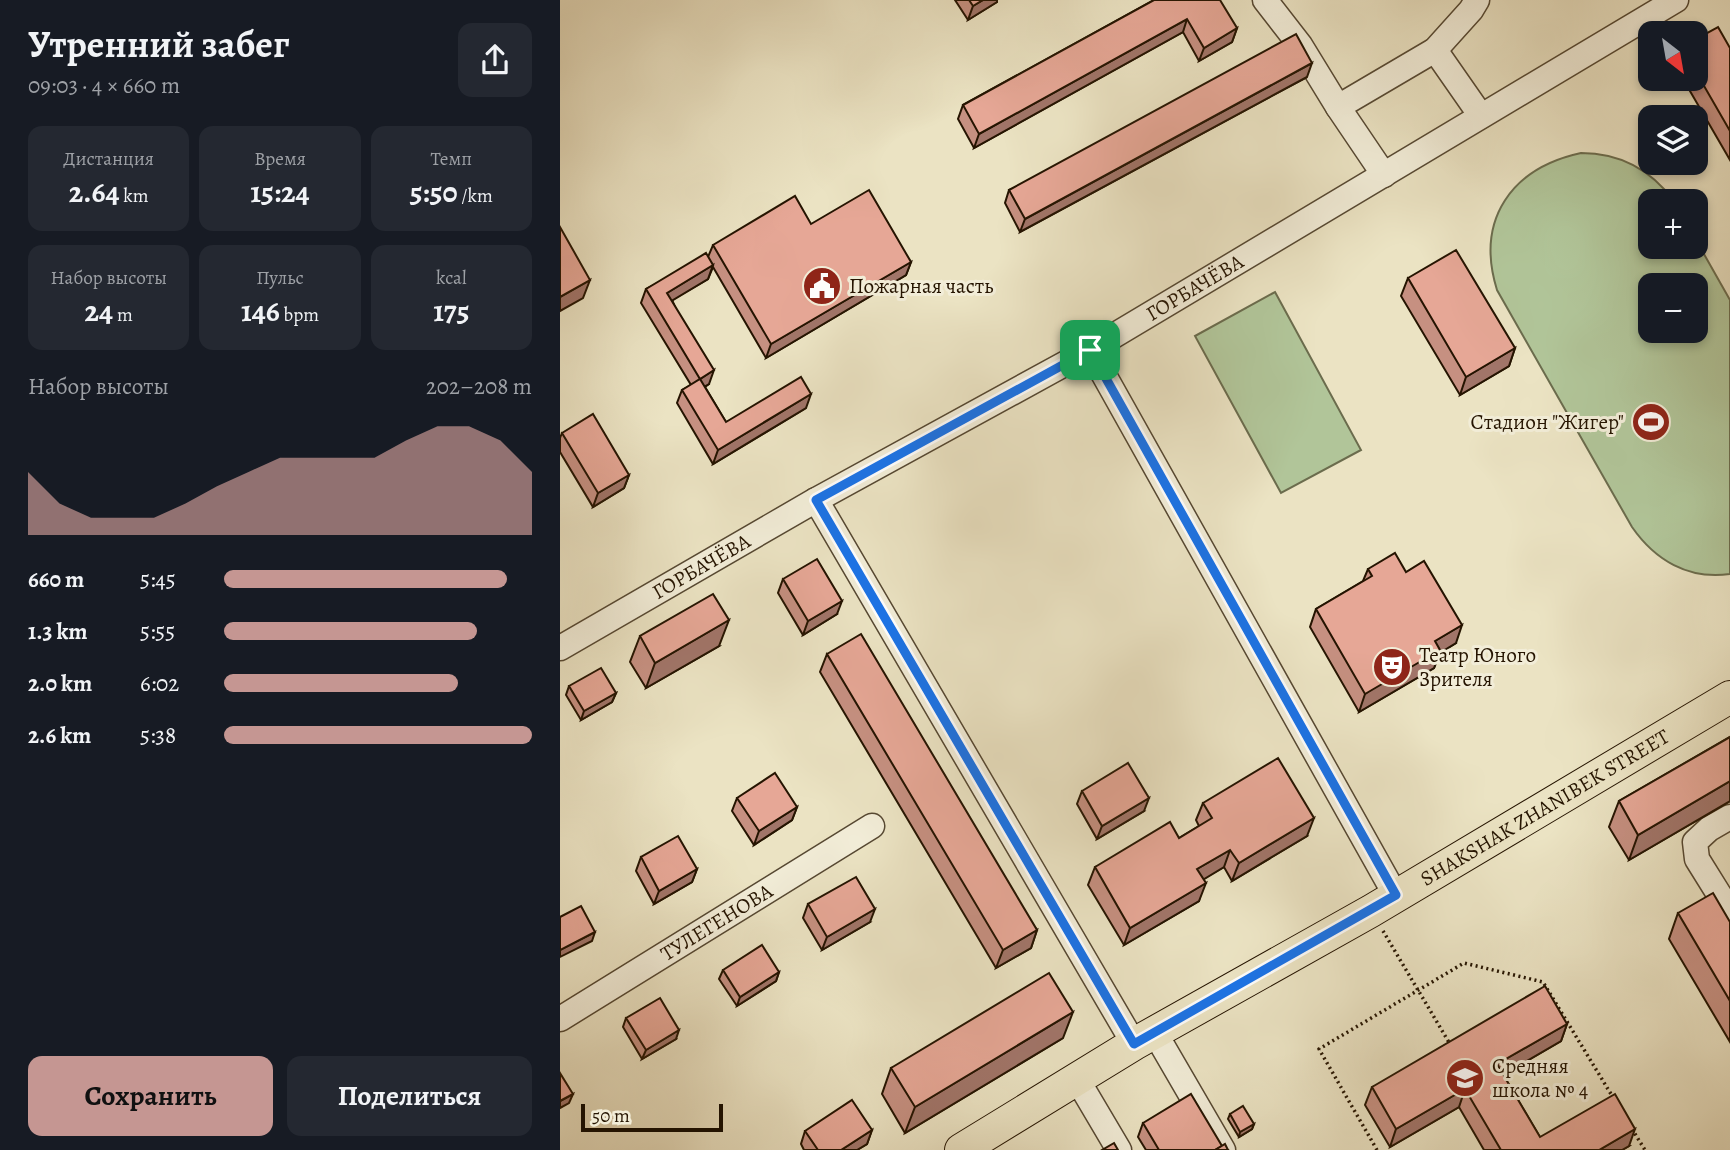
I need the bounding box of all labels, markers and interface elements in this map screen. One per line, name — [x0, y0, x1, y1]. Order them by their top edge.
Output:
text: Утренний забег — [28, 18, 289, 70]
north arrow — [1638, 21, 1708, 91]
map controls — [1638, 21, 1708, 343]
button: share — [458, 23, 532, 97]
text: 09:03 · 4 × 660 m — [28, 70, 180, 101]
button: layers — [1638, 105, 1708, 175]
text: Дистанция — [63, 146, 154, 172]
text: Время — [254, 146, 306, 172]
text: Темп — [431, 146, 472, 172]
text: 2.64 — [69, 172, 120, 212]
text: 15:24 — [250, 172, 310, 212]
text: 5:50 — [410, 172, 458, 212]
text: km — [120, 183, 149, 209]
text: /km — [458, 183, 493, 209]
button: + — [1638, 189, 1708, 259]
street label: ГОРБАЧЁВА — [1141, 247, 1249, 327]
text: Набор высоты — [50, 265, 167, 291]
text: Пульс — [256, 265, 304, 291]
text: kcal — [436, 265, 467, 291]
public building icon: Пожарная часть — [801, 265, 843, 307]
place label: Пожарная часть — [849, 272, 993, 300]
button: − — [1638, 273, 1708, 343]
text: 24 — [85, 291, 113, 331]
text: 146 — [241, 291, 280, 331]
text: 175 — [433, 291, 470, 331]
text: m — [113, 302, 133, 328]
text: bpm — [280, 302, 319, 328]
pin — [1060, 320, 1120, 380]
icon: arrive — [1071, 331, 1109, 369]
text: Набор высоты — [28, 371, 169, 402]
text: 202–208 m — [426, 371, 532, 402]
sports icon: Стадион "Жигер" — [1630, 401, 1672, 443]
place label: Стадион "Жигер" — [1471, 408, 1624, 436]
street label: ГОРБАЧЁВА — [647, 527, 756, 606]
text: 660 m — [28, 564, 84, 595]
text: 5:45 — [140, 564, 176, 595]
text: 1.3 km — [28, 616, 88, 647]
text: 5:55 — [140, 616, 175, 647]
place label: Театр Юного Зрителя — [1419, 641, 1536, 693]
theatre icon: Театр Юного Зрителя — [1371, 646, 1413, 688]
text: 2.0 km — [28, 668, 92, 699]
text: 6:02 — [140, 668, 179, 699]
text: 2.6 km — [28, 720, 91, 751]
text: 5:38 — [140, 720, 176, 751]
street label: SHAKSHAK ZHANIBEK STREET — [1415, 722, 1675, 892]
street label: ТУЛЕГЕНОВА — [655, 877, 778, 967]
place label: Средняя школа № 4 — [1492, 1052, 1588, 1104]
button: Сохранить — [28, 1056, 273, 1136]
button: Поделиться — [287, 1056, 532, 1136]
school or university icon: Средняя школа № 4 — [1444, 1057, 1486, 1099]
scale bar — [581, 1101, 723, 1133]
text: 50 m — [592, 1103, 630, 1129]

